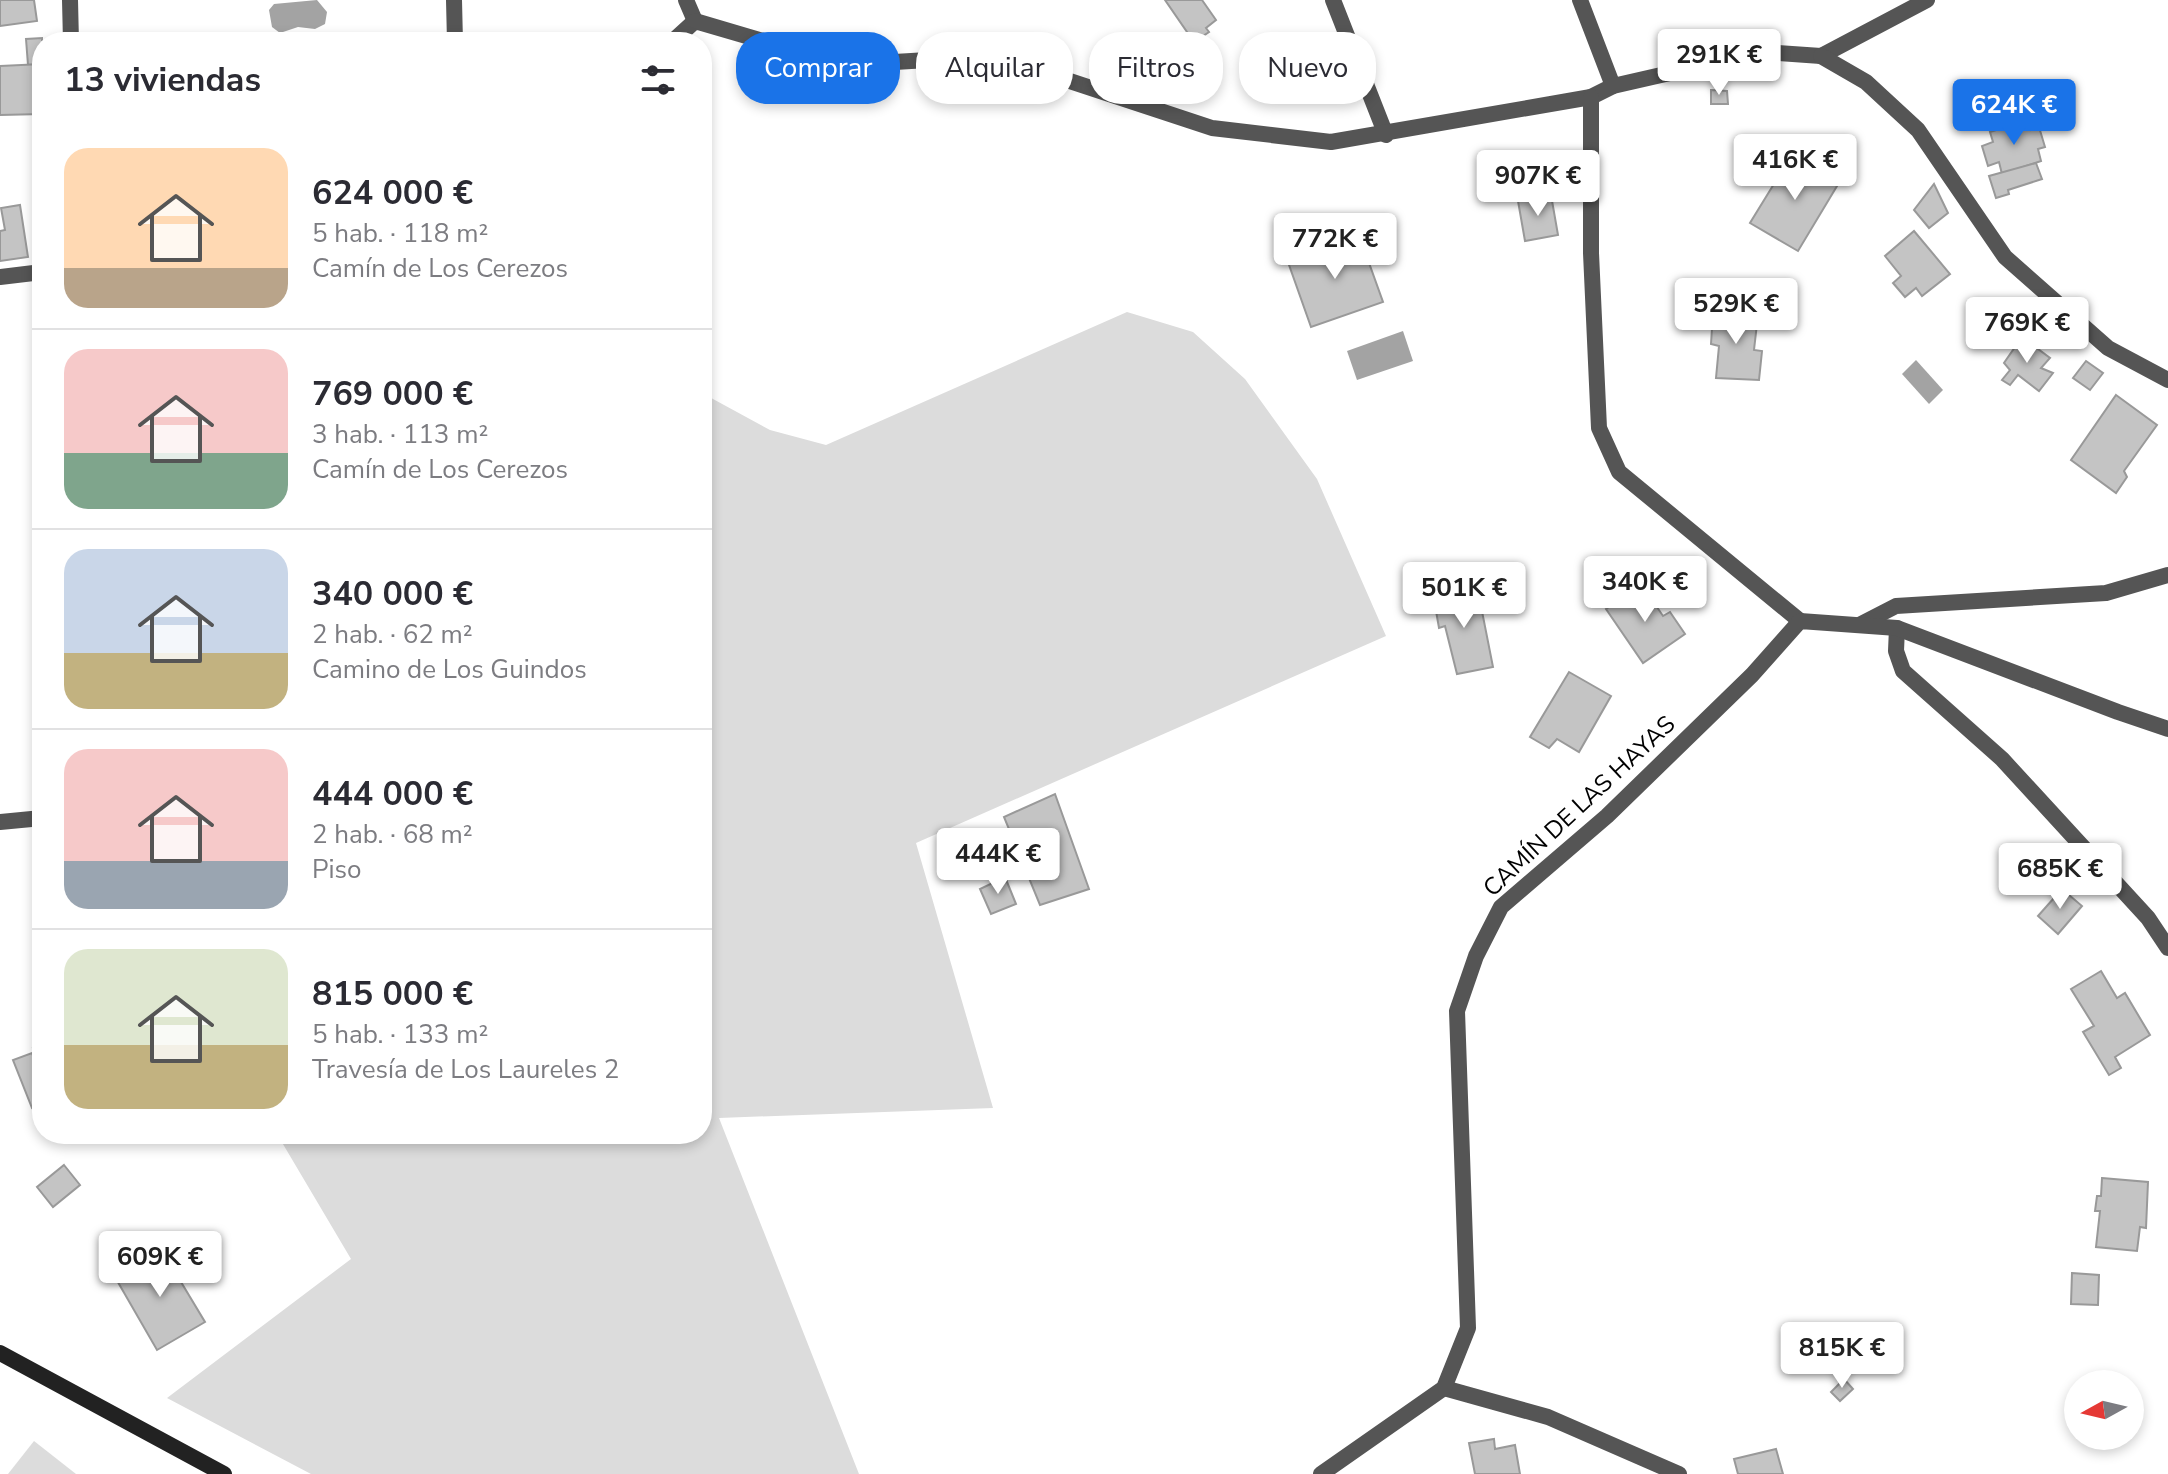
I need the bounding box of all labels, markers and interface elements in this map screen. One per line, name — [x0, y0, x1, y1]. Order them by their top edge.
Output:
pin: 291K € — [1654, 29, 1784, 97]
chip: Comprar — [736, 32, 900, 104]
chip: Alquilar — [916, 32, 1073, 104]
chip: Filtros — [1089, 32, 1223, 104]
chip: Nuevo — [1239, 32, 1376, 104]
text: 291K € — [1676, 37, 1762, 72]
text: 13 viviendas — [64, 57, 261, 103]
icon: filters — [636, 58, 680, 102]
pin: 624K € — [1949, 79, 2079, 147]
text: 624K € — [1971, 87, 2057, 122]
pin: 416K € — [1730, 134, 1860, 202]
text: 416K € — [1752, 142, 1838, 177]
pin: 907K € — [1473, 150, 1603, 218]
text: 907K € — [1495, 158, 1581, 193]
text: 624 000 € — [312, 170, 473, 216]
icon: home — [128, 180, 224, 276]
pin: 772K € — [1270, 213, 1400, 281]
text: 5 hab. · 118 m² — [312, 216, 488, 251]
text: 772K € — [1292, 221, 1378, 256]
text: Camín de Los Cerezos — [312, 251, 568, 286]
pin: 529K € — [1671, 278, 1801, 346]
text: 529K € — [1693, 286, 1779, 321]
pin: 769K € — [1962, 297, 2092, 365]
text: 769K € — [1984, 305, 2070, 340]
text: 769 000 € — [312, 371, 473, 417]
icon: home — [128, 381, 224, 477]
text: 3 hab. · 113 m² — [312, 417, 488, 452]
text: Camín de Los Cerezos — [312, 452, 568, 487]
pin: 340K € — [1580, 556, 1710, 624]
pin: 501K € — [1399, 562, 1529, 630]
text: 340K € — [1602, 564, 1688, 599]
text: 501K € — [1421, 570, 1507, 605]
text: 340 000 € — [312, 571, 473, 617]
icon: home — [128, 581, 224, 677]
text: 2 hab. · 62 m² — [312, 617, 473, 652]
text: Camino de Los Guindos — [312, 652, 587, 687]
street label: CAMÍN DE LAS HAYAS — [1476, 708, 1682, 904]
text: 444 000 € — [312, 771, 473, 817]
icon: home — [128, 781, 224, 877]
text: 2 hab. · 68 m² — [312, 817, 473, 852]
pin: 444K € — [933, 828, 1063, 896]
text: 444K € — [955, 836, 1041, 871]
pin: 685K € — [1995, 843, 2125, 911]
text: 685K € — [2017, 851, 2103, 886]
text: Piso — [312, 852, 361, 887]
text: 815 000 € — [312, 971, 473, 1017]
icon: home — [128, 981, 224, 1077]
text: 5 hab. · 133 m² — [312, 1017, 488, 1052]
text: Travesía de Los Laureles 2 — [312, 1052, 619, 1087]
pin: 609K € — [95, 1231, 225, 1299]
text: 609K € — [117, 1239, 203, 1274]
pin: 815K € — [1777, 1322, 1907, 1390]
text: 815K € — [1799, 1330, 1885, 1365]
north arrow — [2064, 1370, 2144, 1450]
map controls — [2064, 1370, 2144, 1450]

